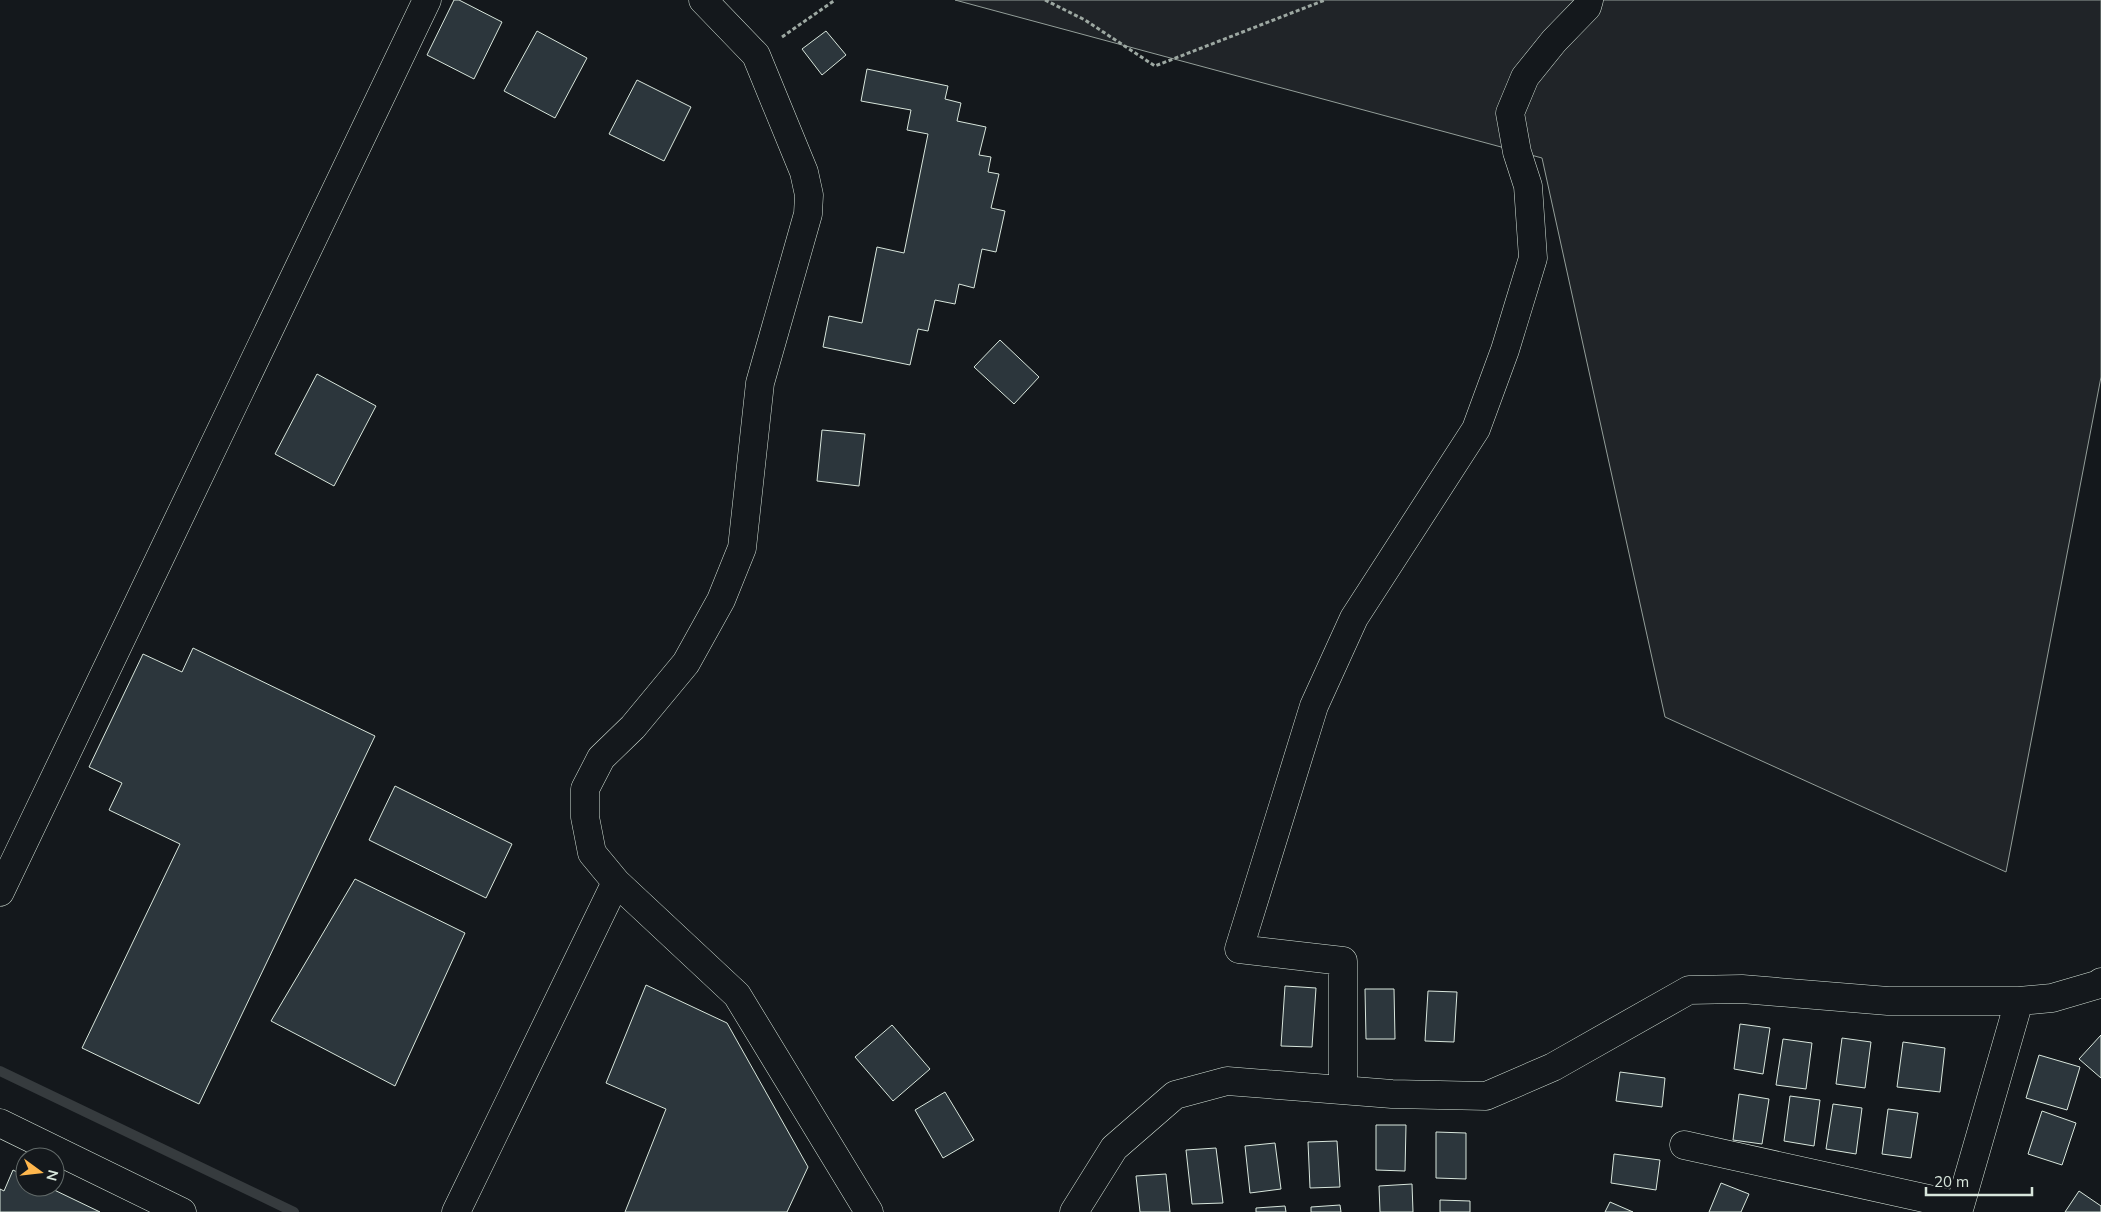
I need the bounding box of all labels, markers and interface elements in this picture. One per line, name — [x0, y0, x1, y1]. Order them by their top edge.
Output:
north arrow — [15, 1147, 65, 1197]
scale bar — [1926, 1164, 2032, 1196]
text: N — [42, 1168, 63, 1183]
text: 20 m — [1934, 1172, 1969, 1191]

